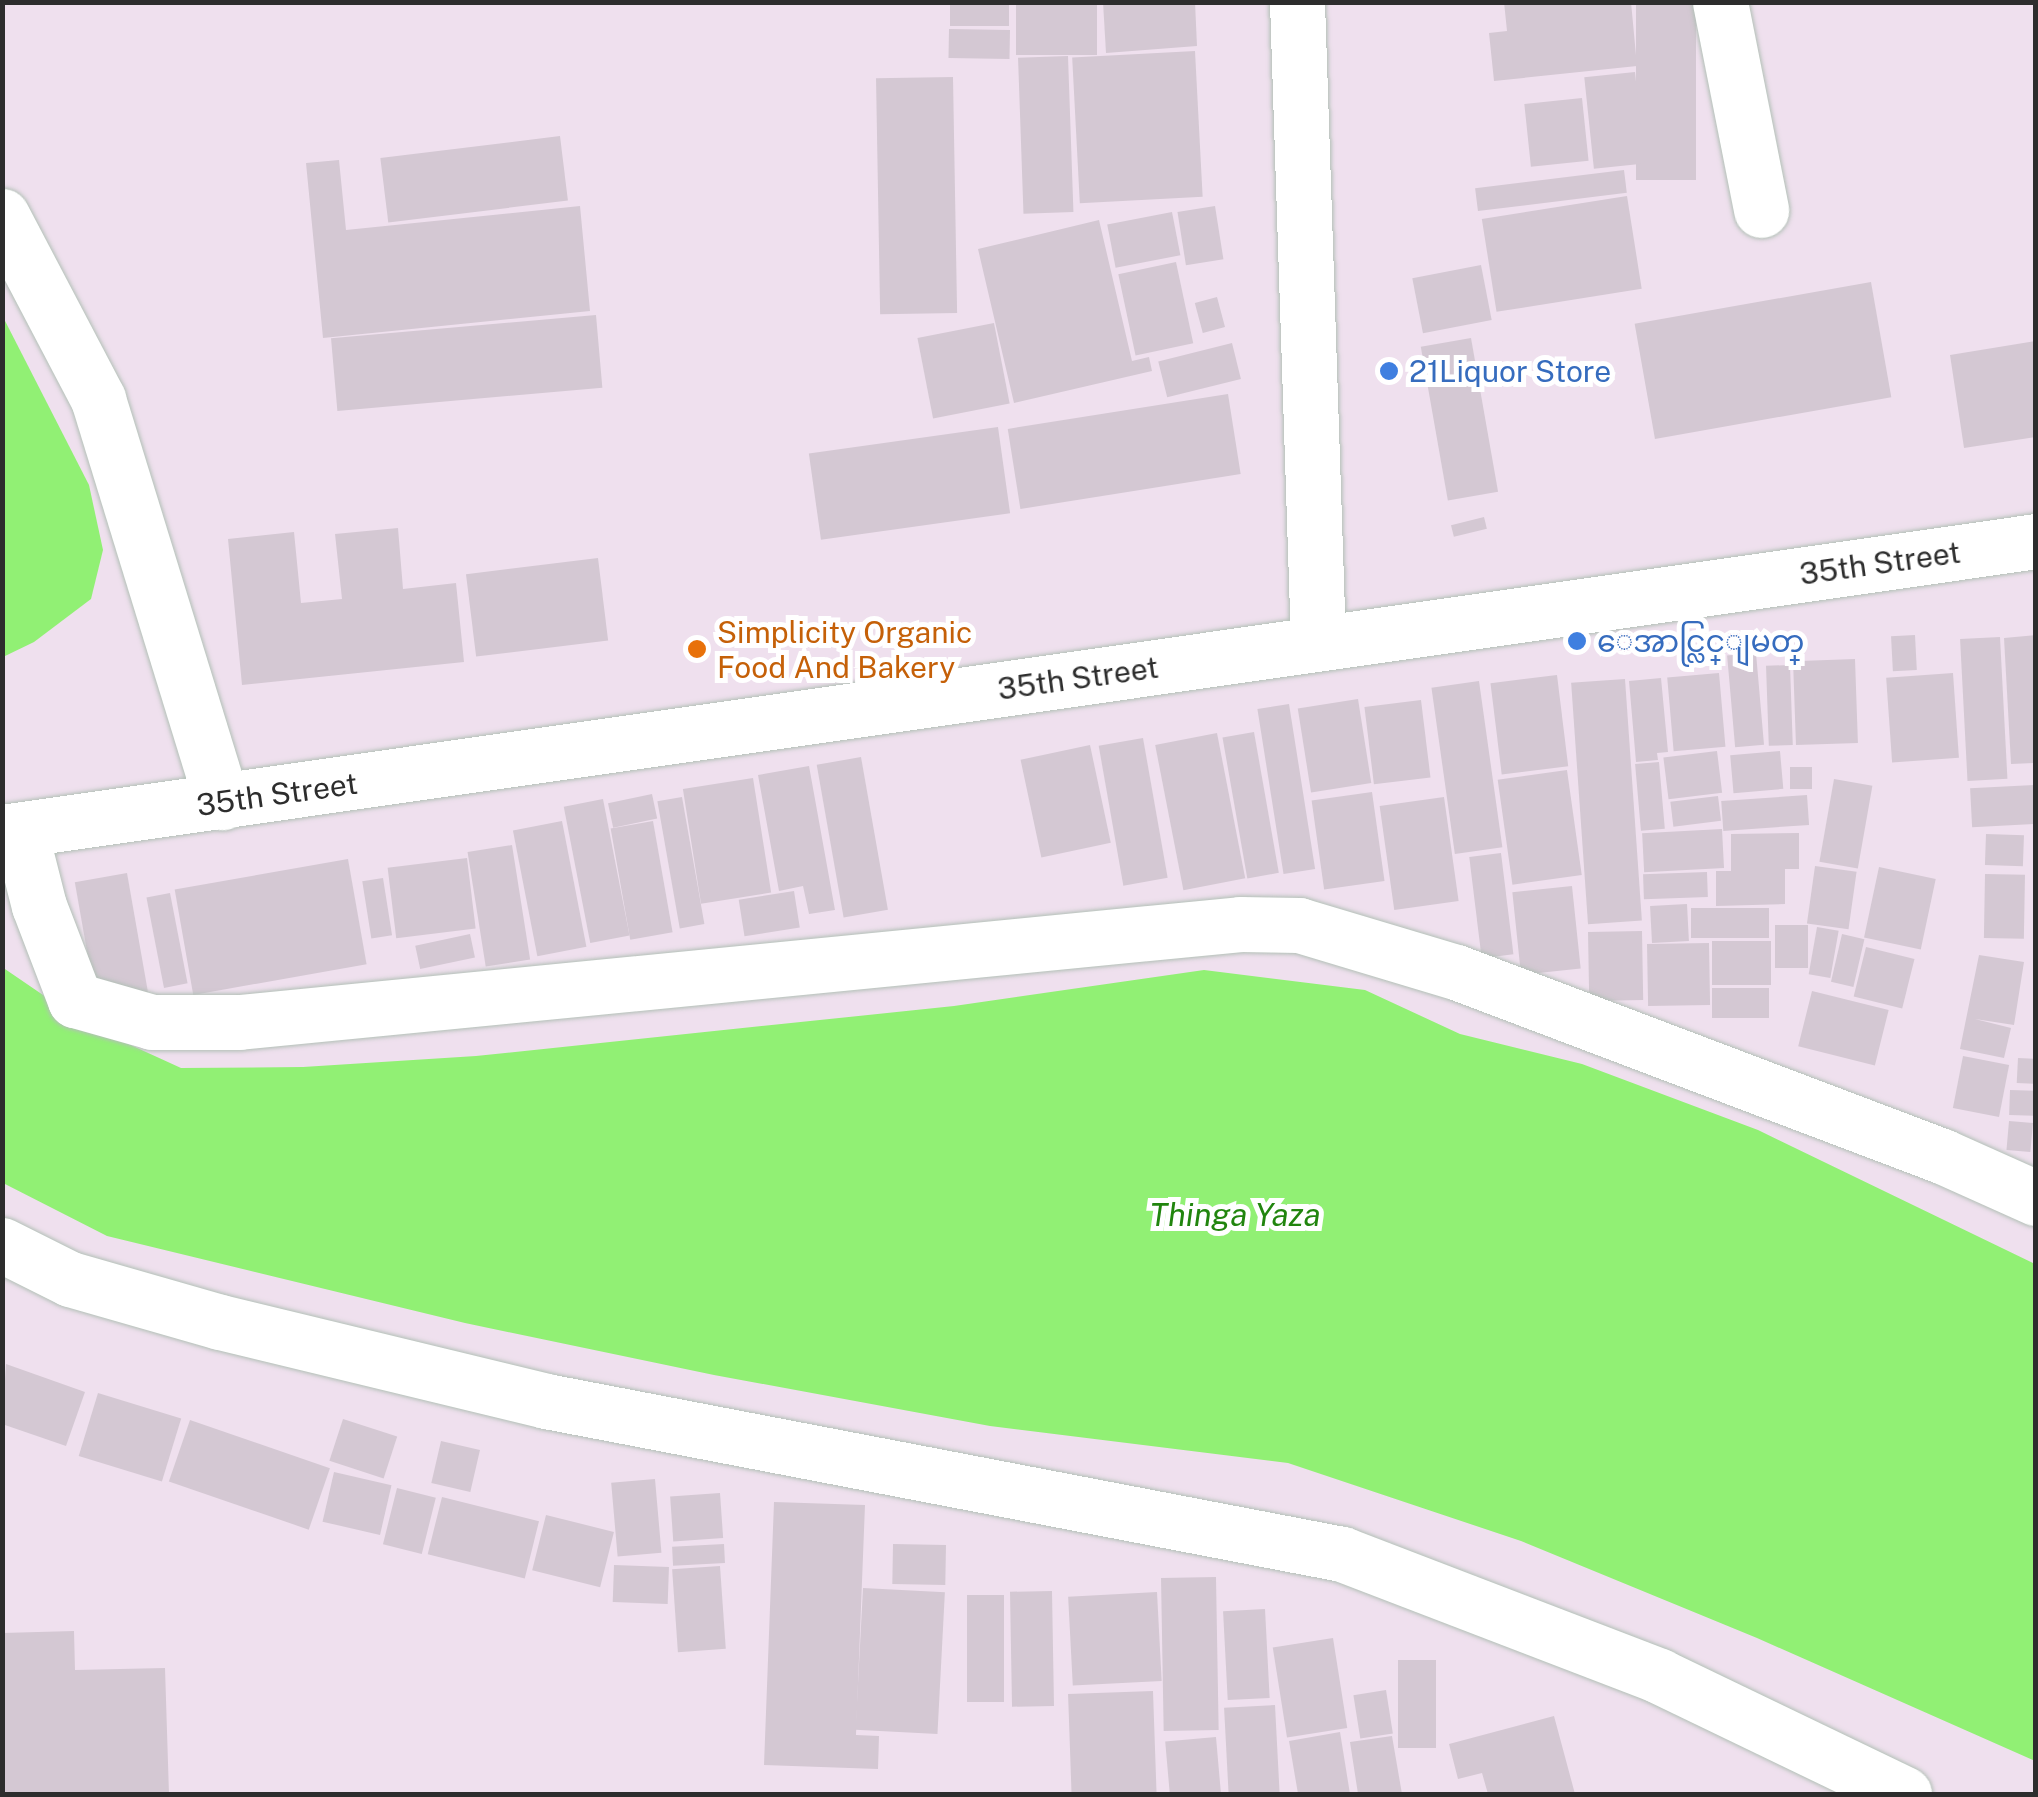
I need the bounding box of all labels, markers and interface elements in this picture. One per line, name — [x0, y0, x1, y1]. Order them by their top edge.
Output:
place label: 21Liquor Store — [1409, 353, 1611, 389]
marker: 21Liquor Store — [1378, 360, 1400, 382]
street label: 35th Street — [1797, 534, 1963, 592]
place label: Simplicity Organic Food And Bakery — [717, 614, 972, 684]
place label: ေအာင္လြင္ျမတ္ — [1597, 623, 1804, 659]
marker: ေအာင္လြင္ျမတ္ — [1566, 630, 1588, 652]
marker: Simplicity Organic Food And Bakery — [686, 638, 708, 660]
street label: 35th Street — [995, 649, 1161, 707]
street label: 35th Street — [194, 765, 360, 823]
water label: Thinga Yaza — [1150, 1196, 1320, 1234]

